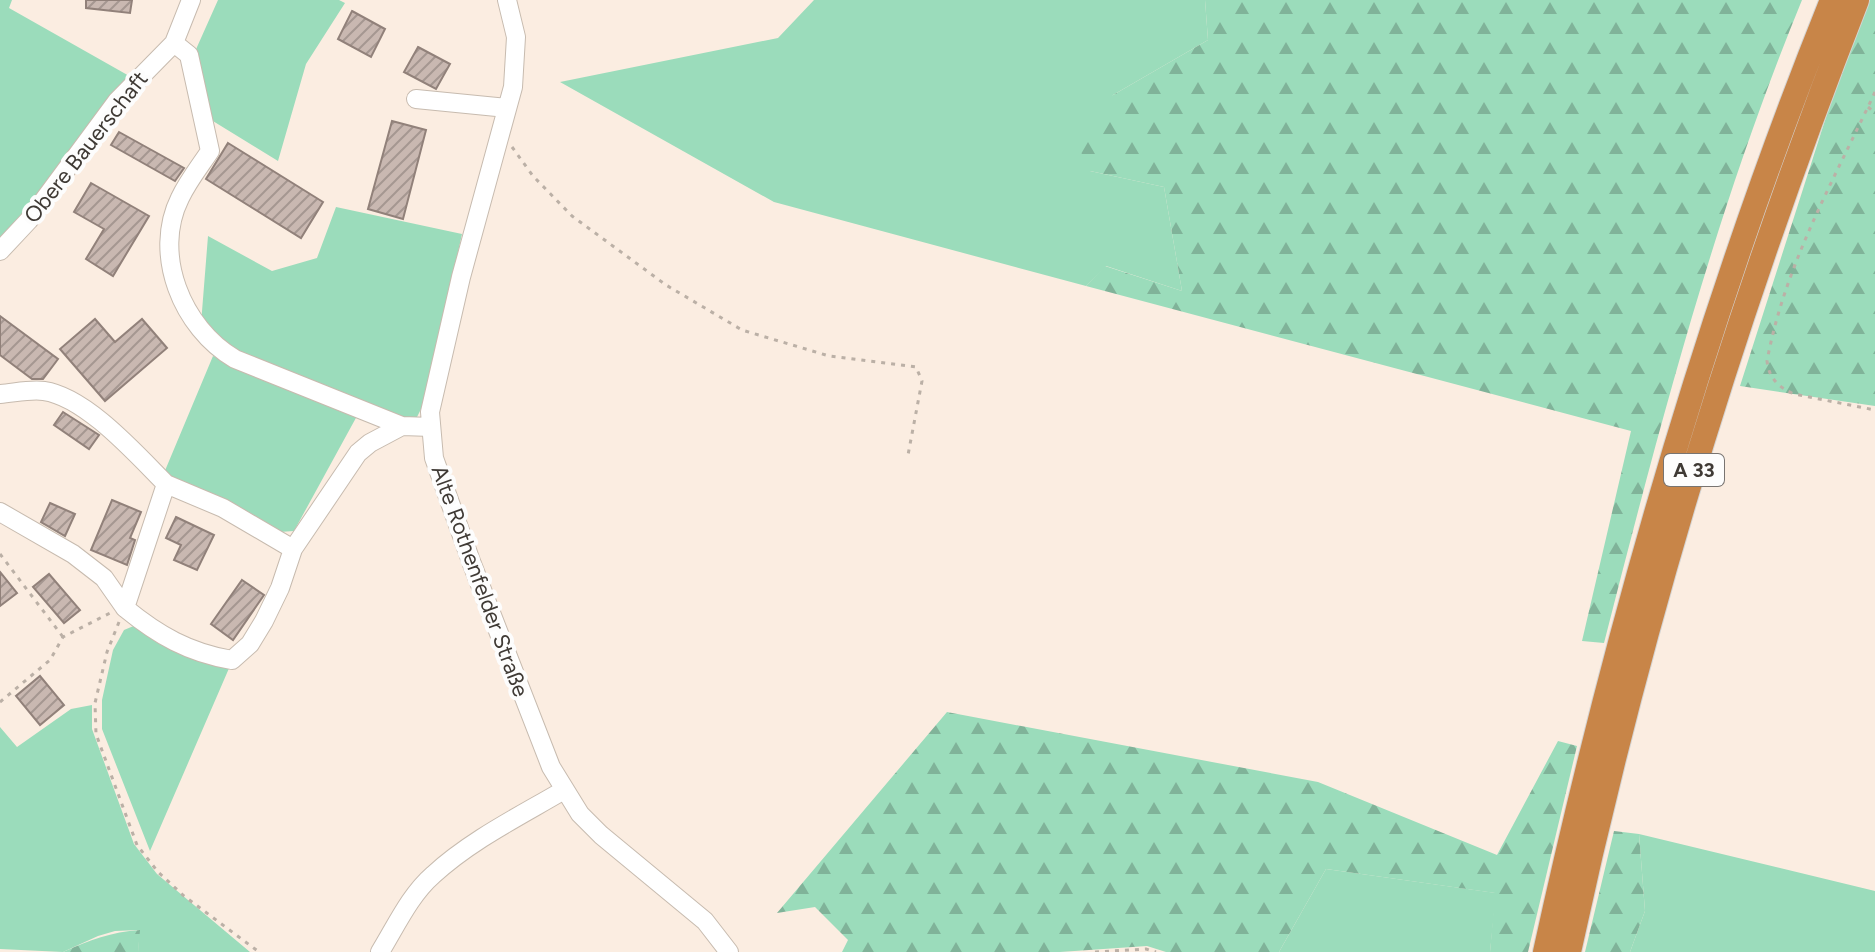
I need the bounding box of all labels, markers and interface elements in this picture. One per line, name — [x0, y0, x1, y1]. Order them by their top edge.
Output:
street label: Obere Bauerschaft — [18, 66, 154, 228]
road number: A 33 — [1664, 454, 1724, 486]
street label: Alte Rothenfelder Straße — [426, 462, 534, 700]

